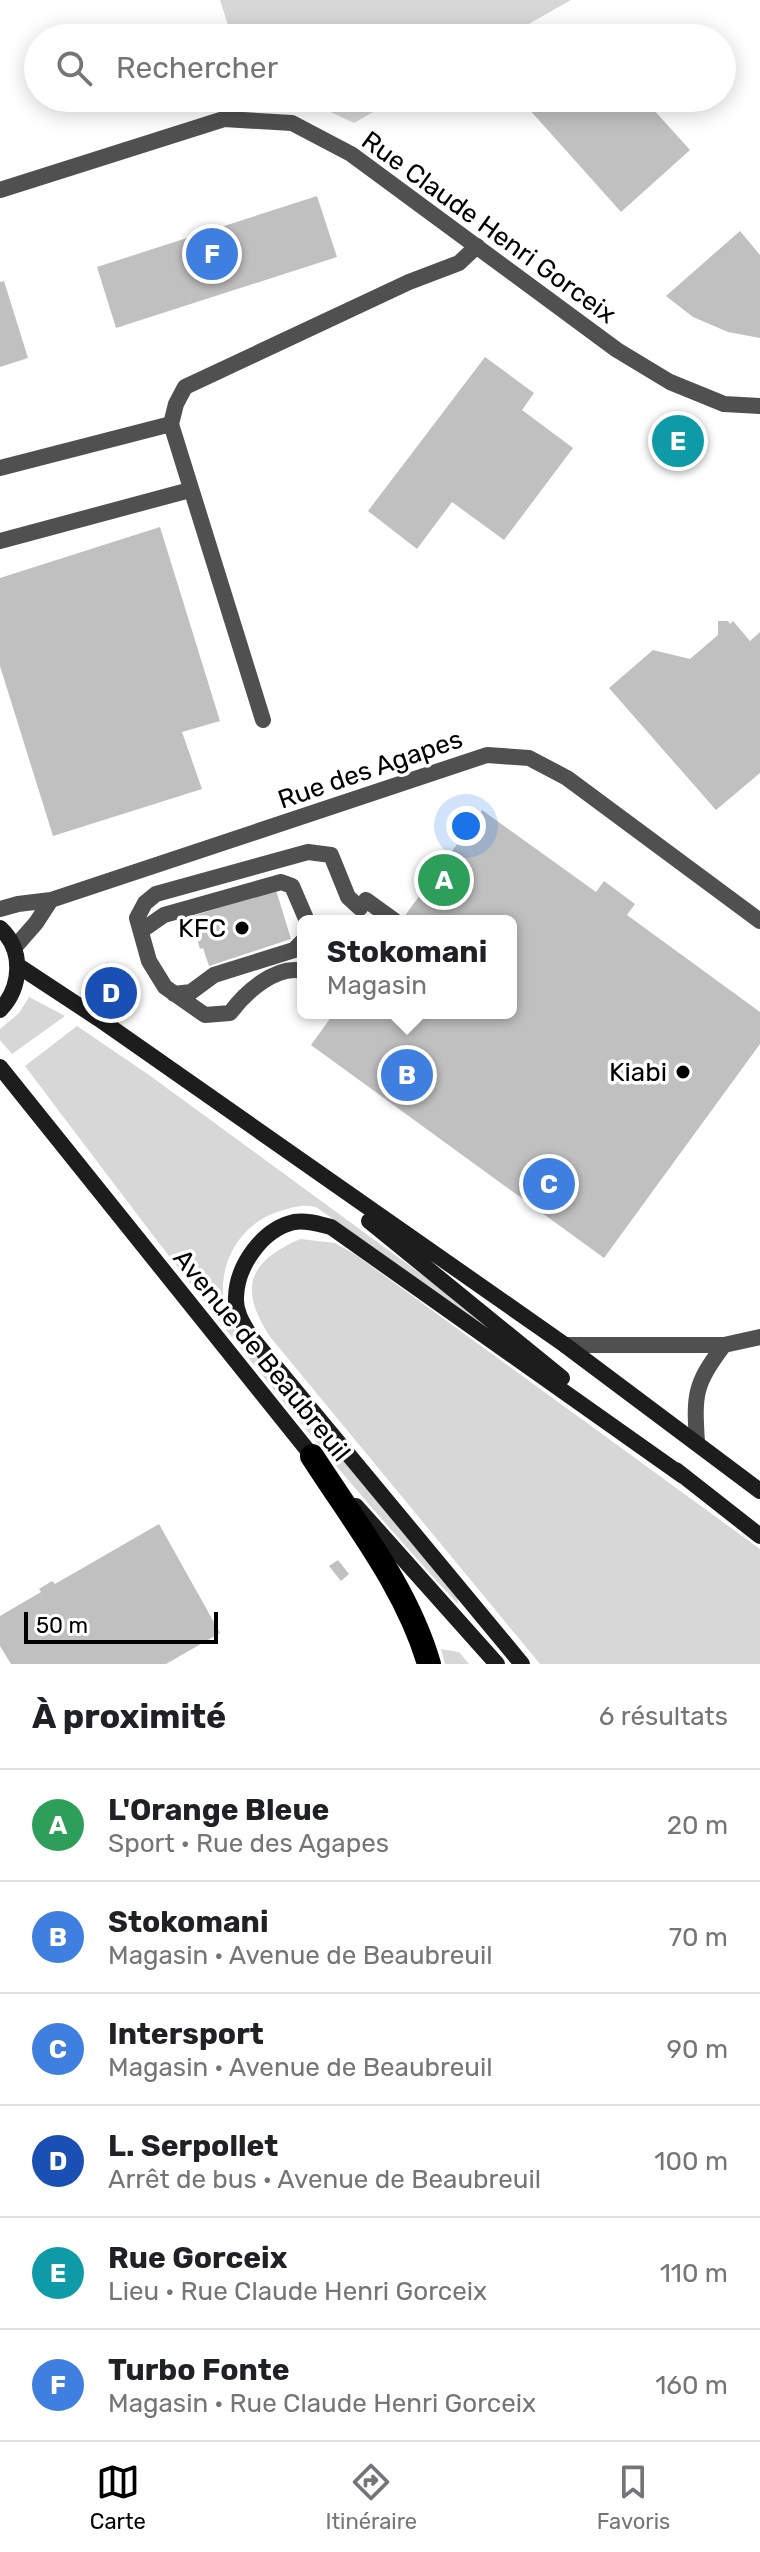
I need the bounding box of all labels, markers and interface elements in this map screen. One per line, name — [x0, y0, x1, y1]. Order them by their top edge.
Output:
search box — [24, 24, 736, 112]
icon: search — [52, 46, 96, 90]
text: Rechercher — [116, 50, 278, 86]
street label: Rue Claude Henri Gorceix — [356, 125, 622, 330]
pin: F — [186, 224, 238, 284]
pin: E — [652, 411, 704, 471]
street label: Rue des Agapes — [274, 723, 466, 816]
your location — [446, 806, 486, 846]
pin: A — [418, 850, 470, 910]
place label: KFC — [178, 913, 226, 944]
popup — [297, 915, 517, 1019]
marker: KFC — [233, 919, 251, 937]
text: Stokomani — [327, 934, 487, 970]
pin: D — [85, 963, 137, 1023]
text: Magasin — [327, 970, 427, 1001]
pin: B — [381, 1045, 433, 1105]
place label: Kiabi — [609, 1057, 667, 1088]
marker: Kiabi — [674, 1063, 692, 1081]
pin: C — [523, 1154, 575, 1214]
street label: Avenue de Beaubreuil — [167, 1243, 357, 1468]
scale bar — [24, 1608, 218, 1644]
text: 50 m — [36, 1612, 88, 1639]
text: À proximité — [32, 1696, 226, 1737]
text: 6 résultats — [599, 1701, 728, 1732]
text: L'Orange Bleue — [108, 1792, 329, 1828]
text: A — [49, 1810, 67, 1841]
text: 20 m — [667, 1810, 728, 1841]
text: Sport · Rue des Agapes — [108, 1828, 389, 1859]
text: Stokomani — [108, 1904, 268, 1940]
text: B — [49, 1922, 67, 1953]
text: 70 m — [669, 1922, 728, 1953]
text: Magasin · Avenue de Beaubreuil — [108, 1940, 493, 1971]
text: Intersport — [108, 2016, 264, 2052]
text: C — [49, 2034, 67, 2065]
text: 90 m — [667, 2034, 728, 2065]
text: Magasin · Avenue de Beaubreuil — [108, 2052, 493, 2083]
text: L. Serpollet — [108, 2128, 278, 2164]
text: D — [49, 2146, 67, 2177]
text: 100 m — [654, 2146, 728, 2177]
text: Arrêt de bus · Avenue de Beaubreuil — [108, 2164, 541, 2195]
text: Rue Gorceix — [108, 2240, 287, 2276]
text: E — [50, 2258, 66, 2289]
text: 110 m — [660, 2258, 728, 2289]
text: Lieu · Rue Claude Henri Gorceix — [108, 2276, 487, 2307]
text: Turbo Fonte — [108, 2352, 289, 2388]
text: F — [50, 2370, 66, 2401]
text: 160 m — [655, 2370, 728, 2401]
text: Magasin · Rue Claude Henri Gorceix — [108, 2388, 536, 2419]
tab: Carte — [90, 2460, 146, 2535]
tab: Itinéraire — [325, 2460, 417, 2535]
tab: Favoris — [597, 2460, 670, 2535]

